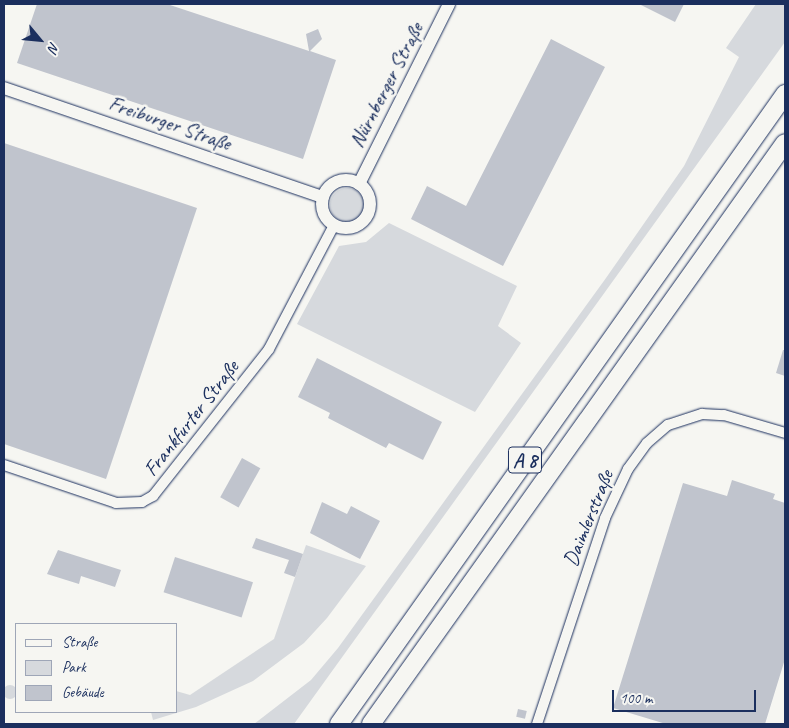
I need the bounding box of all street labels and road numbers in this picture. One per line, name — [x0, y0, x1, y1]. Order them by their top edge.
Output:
street label: Nürnberger Straße — [344, 18, 428, 152]
street label: Freiburger Straße — [105, 90, 235, 156]
street label: Frankfurter Straße — [138, 355, 244, 481]
road number: A 8 — [508, 442, 542, 478]
street label: Daimlerstraße — [557, 466, 619, 570]

